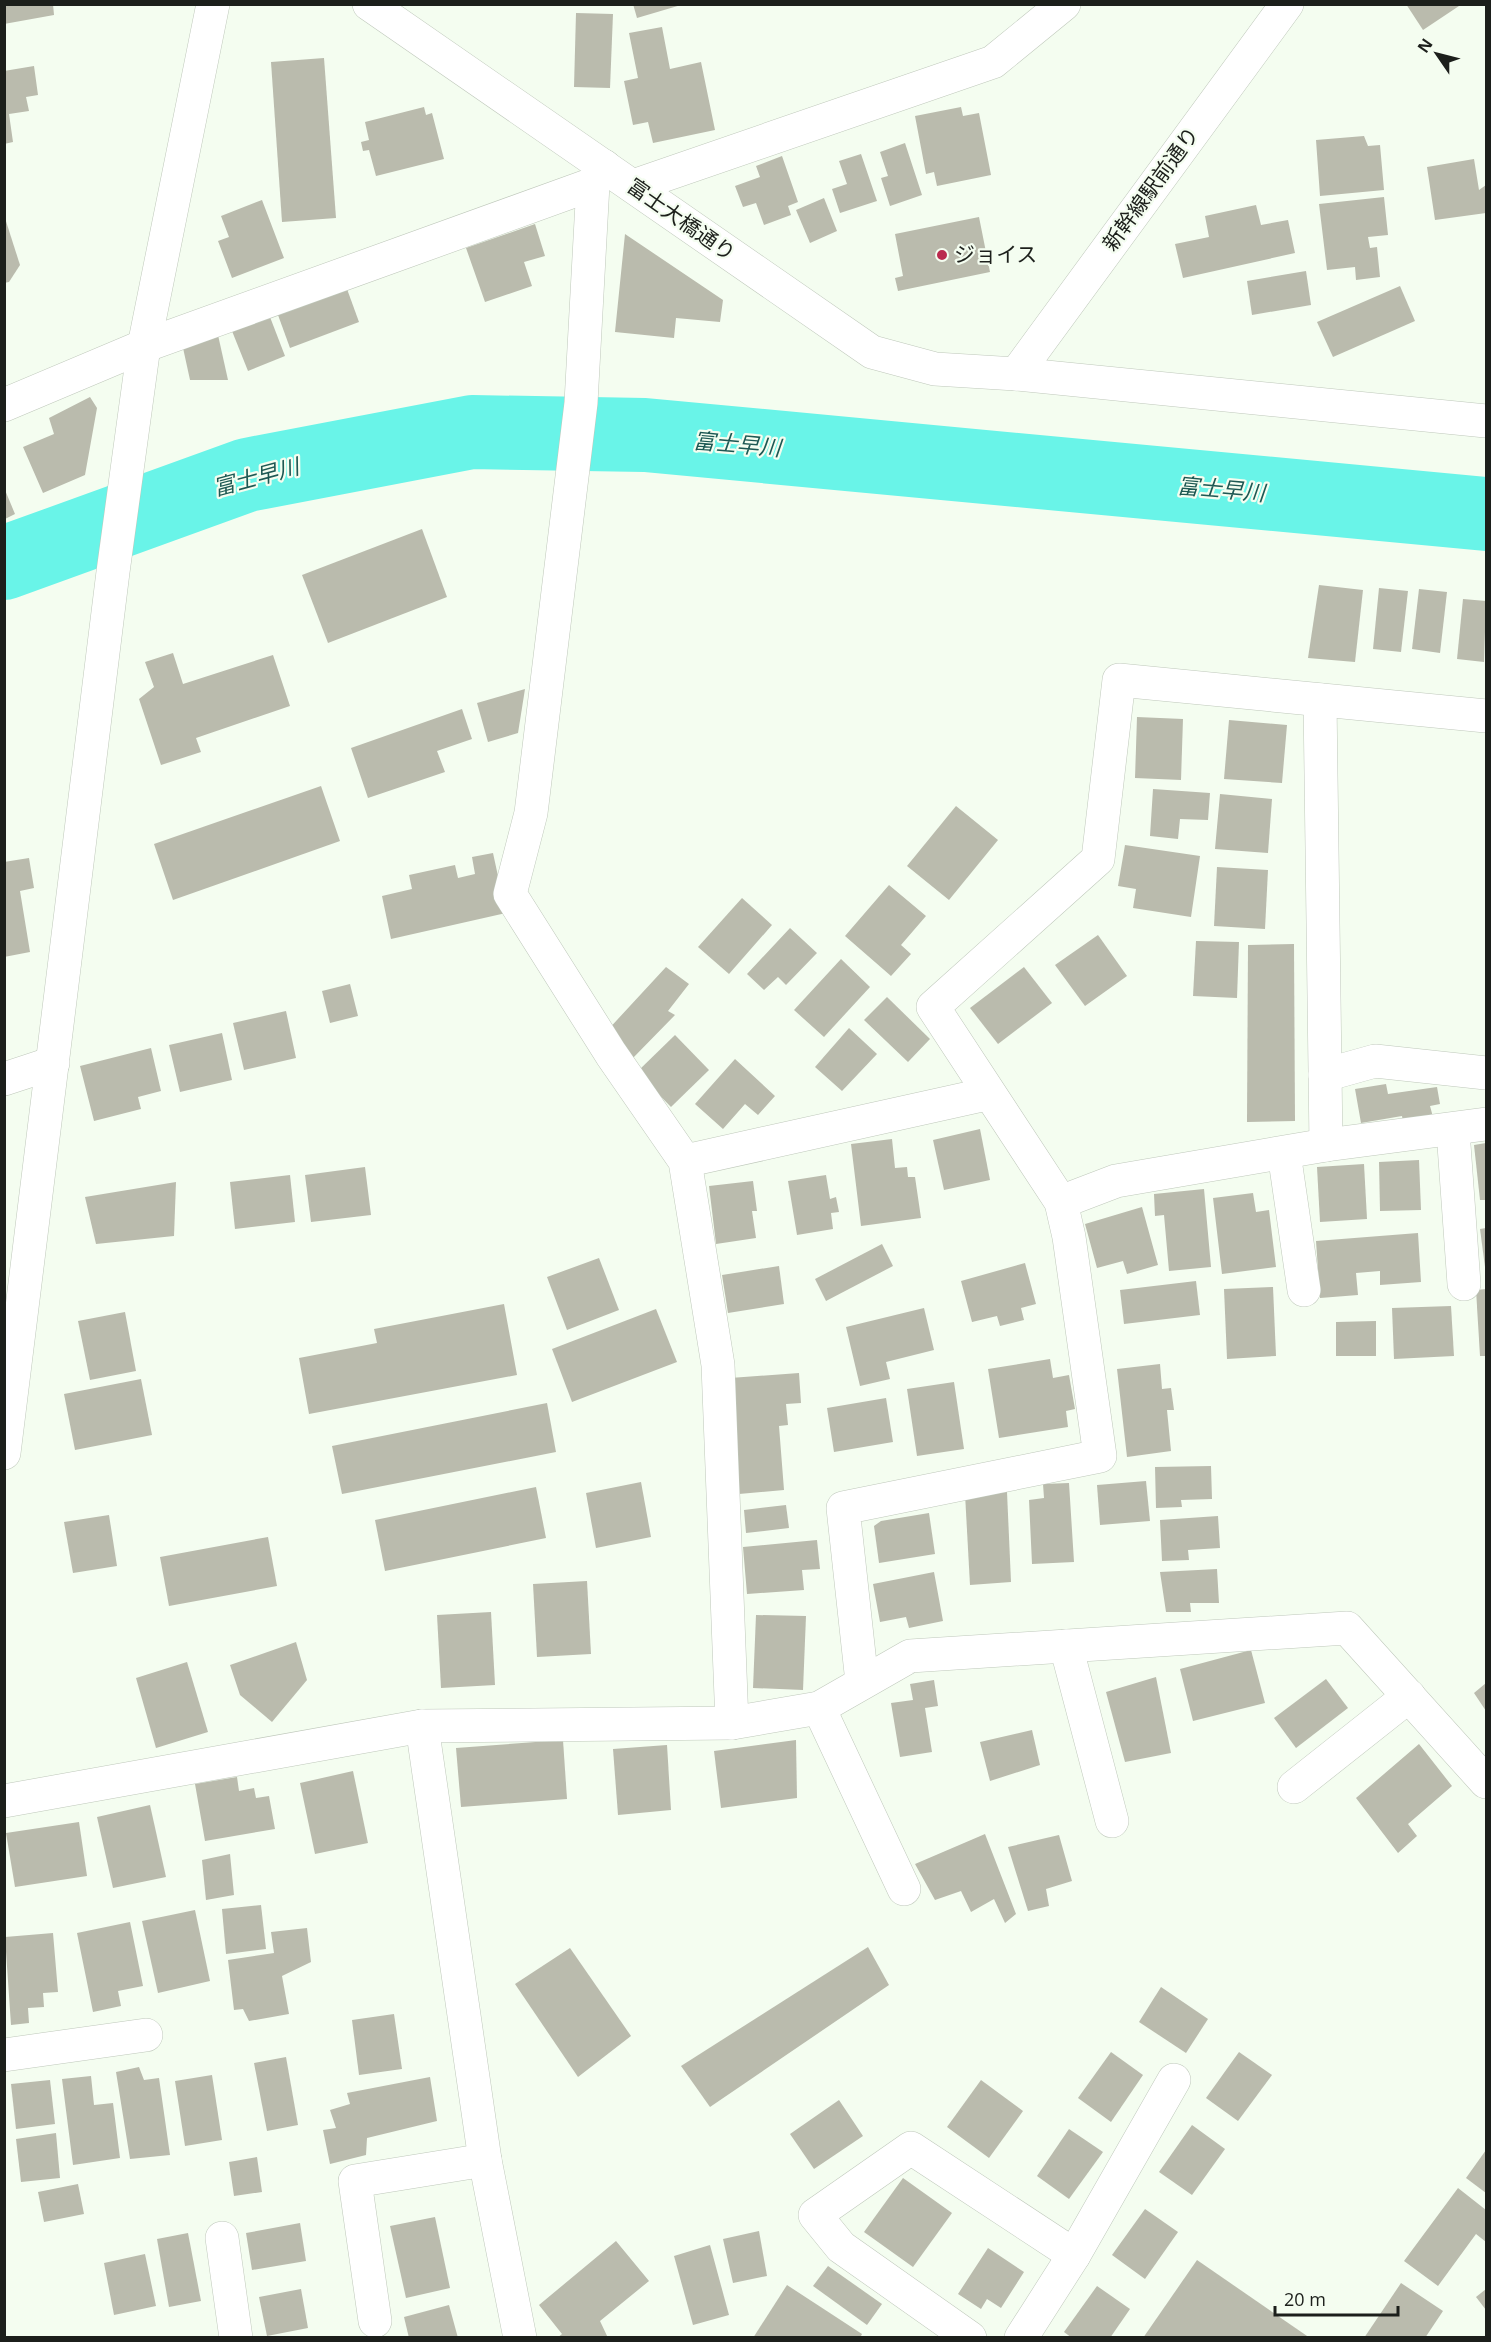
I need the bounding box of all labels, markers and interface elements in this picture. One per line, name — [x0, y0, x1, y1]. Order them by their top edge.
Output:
north arrow — [1407, 24, 1467, 84]
text: N — [1412, 34, 1437, 57]
street label: 新幹線駅前通り — [1096, 121, 1205, 256]
street label: 富士大橋通り — [622, 172, 741, 267]
place label: ジョイス — [954, 240, 1037, 268]
marker: ジョイス — [935, 248, 949, 262]
water label: 富士早川 — [692, 424, 784, 462]
water label: 富士早川 — [209, 450, 304, 502]
water label: 富士早川 — [1176, 469, 1268, 507]
scale bar — [1275, 2279, 1398, 2317]
text: 20 m — [1284, 2287, 1326, 2311]

